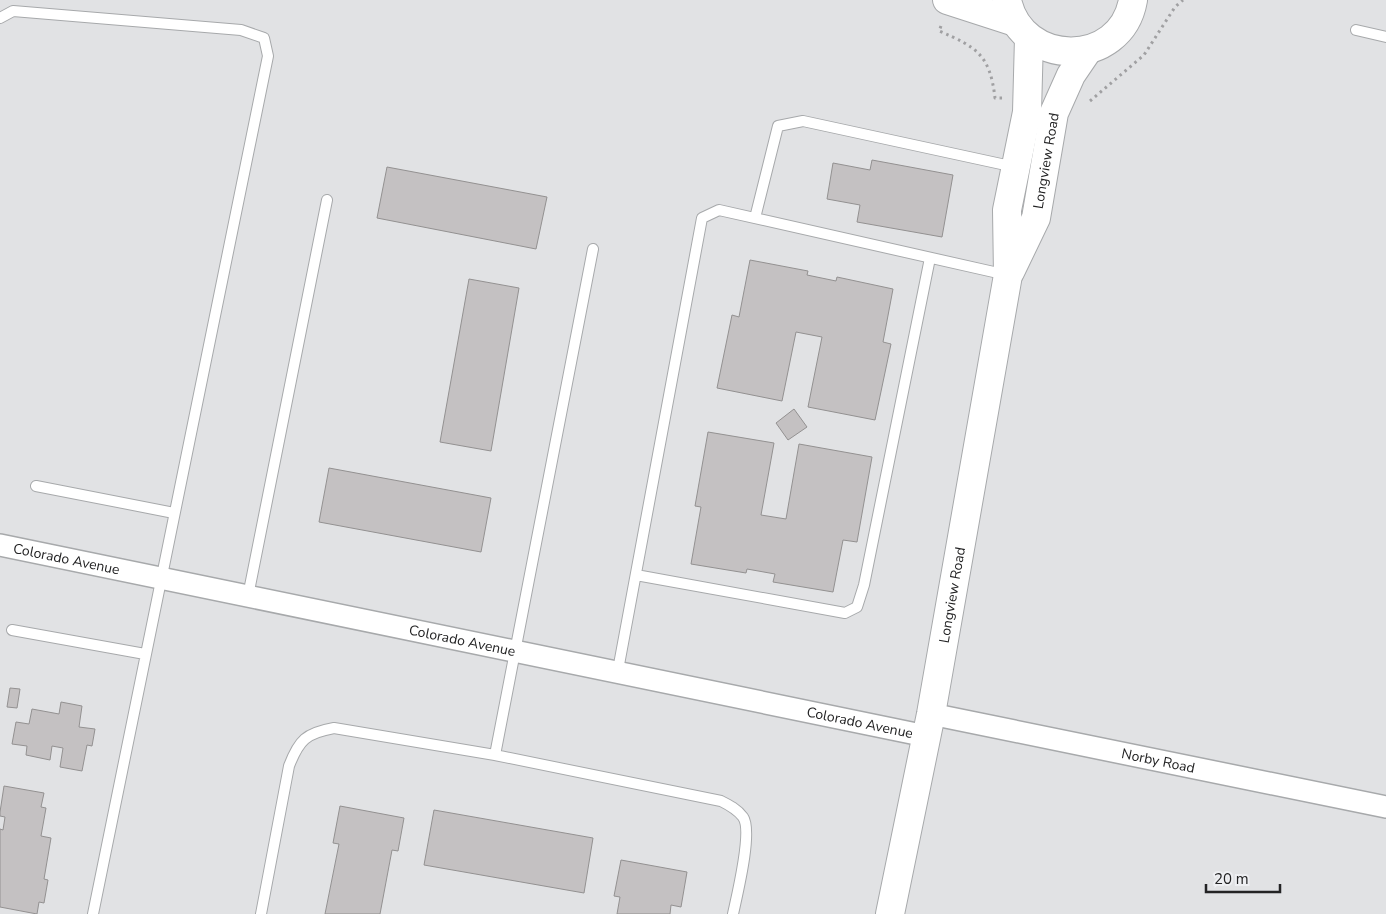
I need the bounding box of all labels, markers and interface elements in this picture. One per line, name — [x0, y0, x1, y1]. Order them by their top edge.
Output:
street label: Longview Road — [1028, 111, 1063, 210]
street label: Colorado Avenue — [12, 539, 122, 579]
street label: Longview Road — [934, 545, 970, 645]
street label: Colorado Avenue — [407, 620, 517, 661]
street label: Colorado Avenue — [805, 702, 915, 743]
street label: Norby Road — [1120, 744, 1197, 777]
scale bar — [1206, 862, 1280, 894]
text: 20 m — [1214, 869, 1249, 889]

